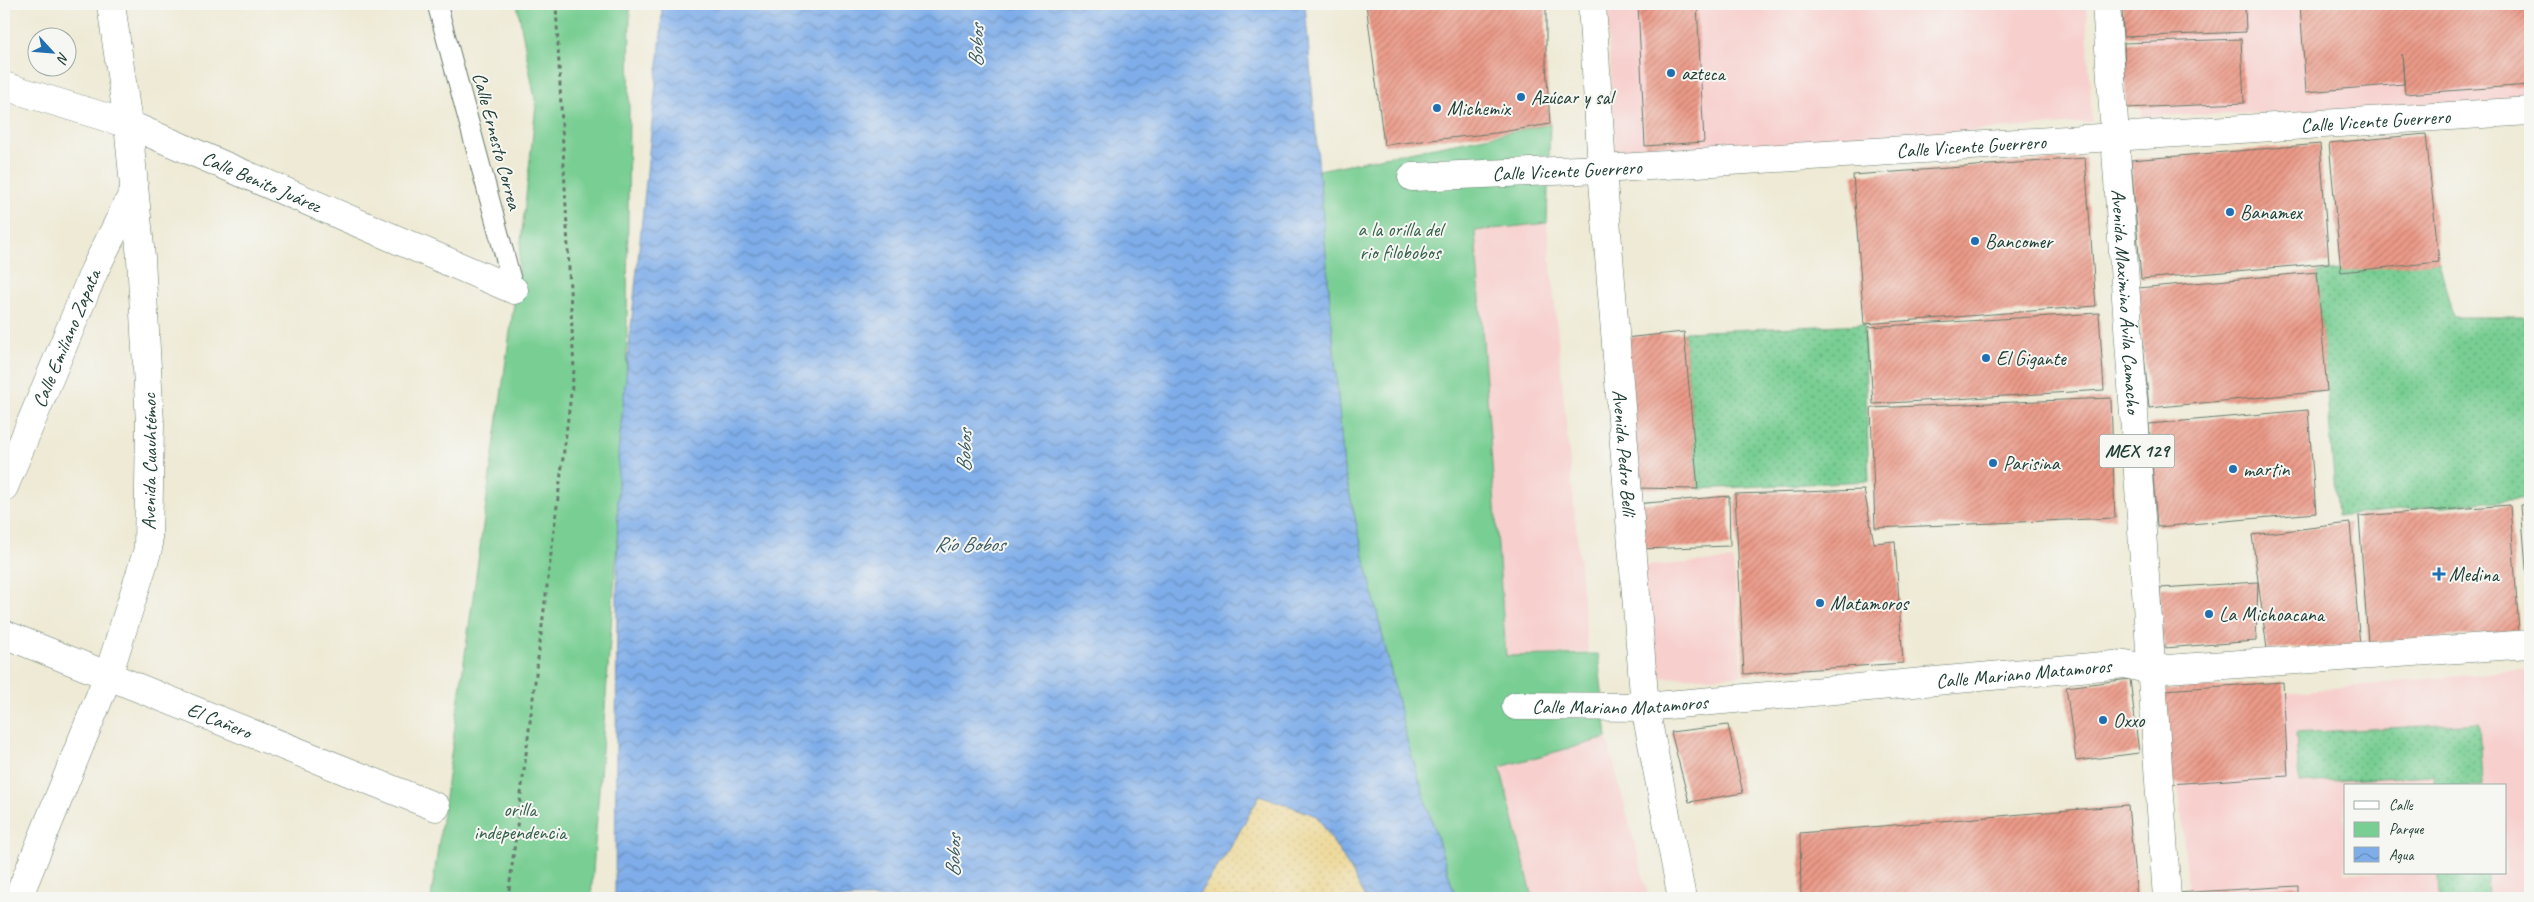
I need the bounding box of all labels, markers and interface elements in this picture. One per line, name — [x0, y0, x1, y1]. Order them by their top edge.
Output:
water label: Bobos — [962, 21, 990, 67]
north arrow — [28, 28, 78, 78]
text: N — [53, 50, 73, 67]
place label: azteca — [1681, 61, 1727, 86]
marker: azteca — [1665, 67, 1677, 79]
street label: Calle Ernesto Correa — [467, 70, 528, 214]
place label: Azúcar y sal — [1531, 85, 1617, 110]
marker: Azúcar y sal — [1515, 91, 1527, 103]
place label: Michemix — [1447, 96, 1512, 121]
marker: Michemix — [1431, 102, 1443, 114]
street label: Calle Vicente Guerrero — [2300, 103, 2452, 138]
street label: Calle Vicente Guerrero — [1896, 129, 2048, 163]
street label: Calle Benito Juárez — [198, 145, 326, 219]
street label: Calle Vicente Guerrero — [1492, 154, 1643, 186]
street label: Avenida Maximino Ávila Camacho — [2106, 188, 2147, 416]
place label: Banamex — [2240, 200, 2304, 225]
marker: Banamex — [2224, 206, 2236, 218]
park label: a la orilla del rio filobobos — [1357, 217, 1446, 265]
place label: Bancomer — [1985, 229, 2054, 254]
marker: Bancomer — [1969, 235, 1981, 247]
street label: Calle Emiliano Zapata — [26, 264, 107, 411]
place label: El Gigante — [1996, 346, 2067, 371]
marker: El Gigante — [1980, 352, 1992, 364]
street label: Avenida Pedro Belli — [1607, 389, 1642, 519]
street label: Avenida Cuauhtémoc — [136, 392, 163, 530]
water label: Bobos — [950, 426, 978, 472]
road number: MEX 129 — [2100, 434, 2174, 468]
place label: Parisina — [2003, 451, 2061, 476]
marker: Parisina — [1987, 457, 1999, 469]
place label: martin — [2243, 457, 2291, 482]
marker: martin — [2227, 463, 2239, 475]
water label: Río Bobos — [934, 531, 1008, 557]
place label: Medina — [2449, 562, 2501, 587]
marker: Medina — [2433, 568, 2445, 580]
place label: Matamoros — [1830, 591, 1910, 616]
marker: Matamoros — [1814, 597, 1826, 609]
place label: La Michoacana — [2219, 602, 2326, 627]
marker: La Michoacana — [2203, 608, 2215, 620]
street label: Calle Mariano Matamoros — [1935, 653, 2114, 693]
street label: Calle Mariano Matamoros — [1532, 689, 1711, 720]
street label: El Cañero — [184, 696, 257, 745]
place label: Oxxo — [2113, 708, 2145, 733]
marker: Oxxo — [2097, 714, 2109, 726]
legend — [2344, 784, 2506, 874]
text: Calle — [2389, 796, 2414, 815]
park label: orilla independencia — [474, 797, 568, 845]
text: Parque — [2389, 820, 2425, 839]
water label: Bobos — [939, 831, 967, 877]
text: Agua — [2389, 846, 2414, 865]

